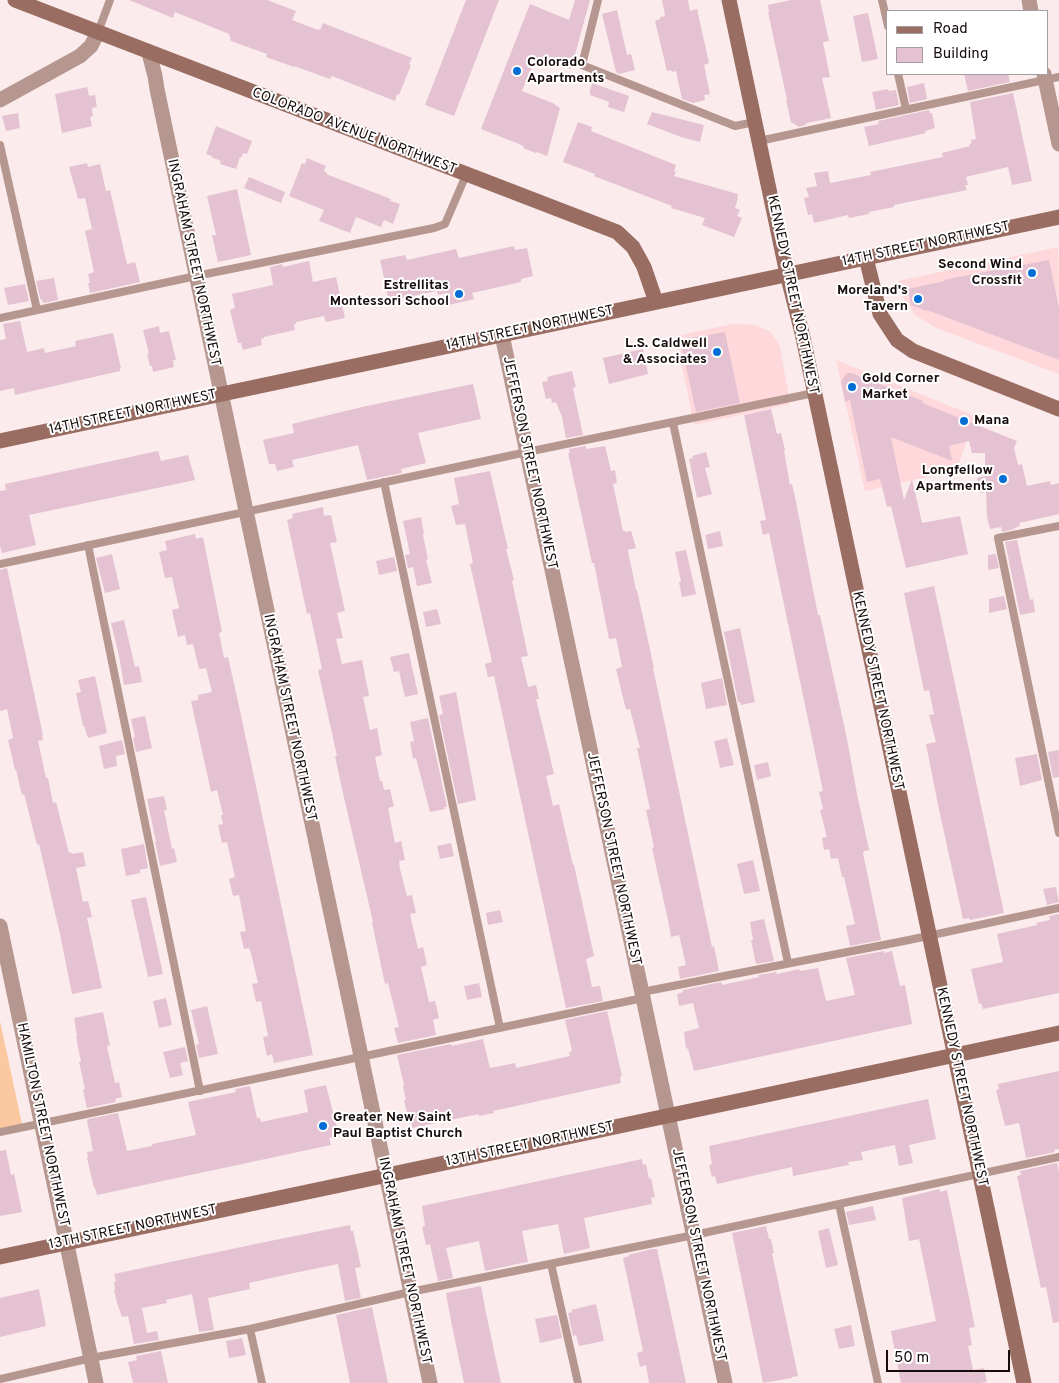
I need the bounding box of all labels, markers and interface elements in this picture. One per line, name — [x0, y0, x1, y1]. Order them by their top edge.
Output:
legend — [886, 10, 1049, 75]
text: Road — [933, 20, 968, 39]
text: Building — [933, 45, 988, 64]
place label: Colorado Apartments — [527, 55, 604, 88]
marker: Colorado Apartments — [511, 65, 523, 77]
street label: COLORADO AVENUE NORTHWEST — [249, 85, 459, 179]
street label: INGRAHAM STREET NORTHWEST — [163, 158, 223, 368]
street label: KENNEDY STREET NORTHWEST — [763, 194, 821, 396]
street label: 14TH STREET NORTHWEST — [841, 219, 1011, 271]
place label: Second Wind Crossfit — [938, 257, 1022, 290]
marker: Second Wind Crossfit — [1026, 267, 1038, 279]
place label: Estrellitas Montessori School — [330, 278, 449, 310]
place label: Moreland's Tavern — [837, 283, 908, 316]
marker: Estrellitas Montessori School — [453, 288, 465, 300]
marker: Moreland's Tavern — [912, 293, 924, 305]
street label: 14TH STREET NORTHWEST — [445, 303, 615, 355]
place label: L.S. Caldwell & Associates — [623, 336, 707, 368]
marker: L.S. Caldwell & Associates — [711, 346, 723, 358]
street label: JEFFERSON STREET NORTHWEST — [498, 355, 560, 571]
place label: Gold Corner Market — [862, 371, 939, 404]
marker: Gold Corner Market — [846, 381, 858, 393]
street label: 14TH STREET NORTHWEST — [48, 387, 218, 439]
place label: Mana — [974, 413, 1009, 429]
marker: Mana — [958, 415, 970, 427]
place label: Longfellow Apartments — [916, 463, 993, 496]
marker: Longfellow Apartments — [997, 473, 1009, 485]
street label: KENNEDY STREET NORTHWEST — [848, 590, 906, 792]
street label: INGRAHAM STREET NORTHWEST — [259, 613, 319, 823]
street label: JEFFERSON STREET NORTHWEST — [582, 751, 644, 967]
street label: KENNEDY STREET NORTHWEST — [932, 986, 990, 1188]
street label: HAMILTON STREET NORTHWEST — [12, 1021, 72, 1229]
place label: Greater New Saint Paul Baptist Church — [333, 1110, 463, 1142]
street label: 13TH STREET NORTHWEST — [444, 1119, 616, 1171]
marker: Greater New Saint Paul Baptist Church — [317, 1120, 329, 1132]
street label: JEFFERSON STREET NORTHWEST — [667, 1147, 729, 1363]
street label: INGRAHAM STREET NORTHWEST — [374, 1156, 434, 1366]
street label: 13TH STREET NORTHWEST — [47, 1202, 219, 1254]
scale bar — [889, 1340, 1013, 1372]
text: 50 m — [894, 1349, 929, 1368]

